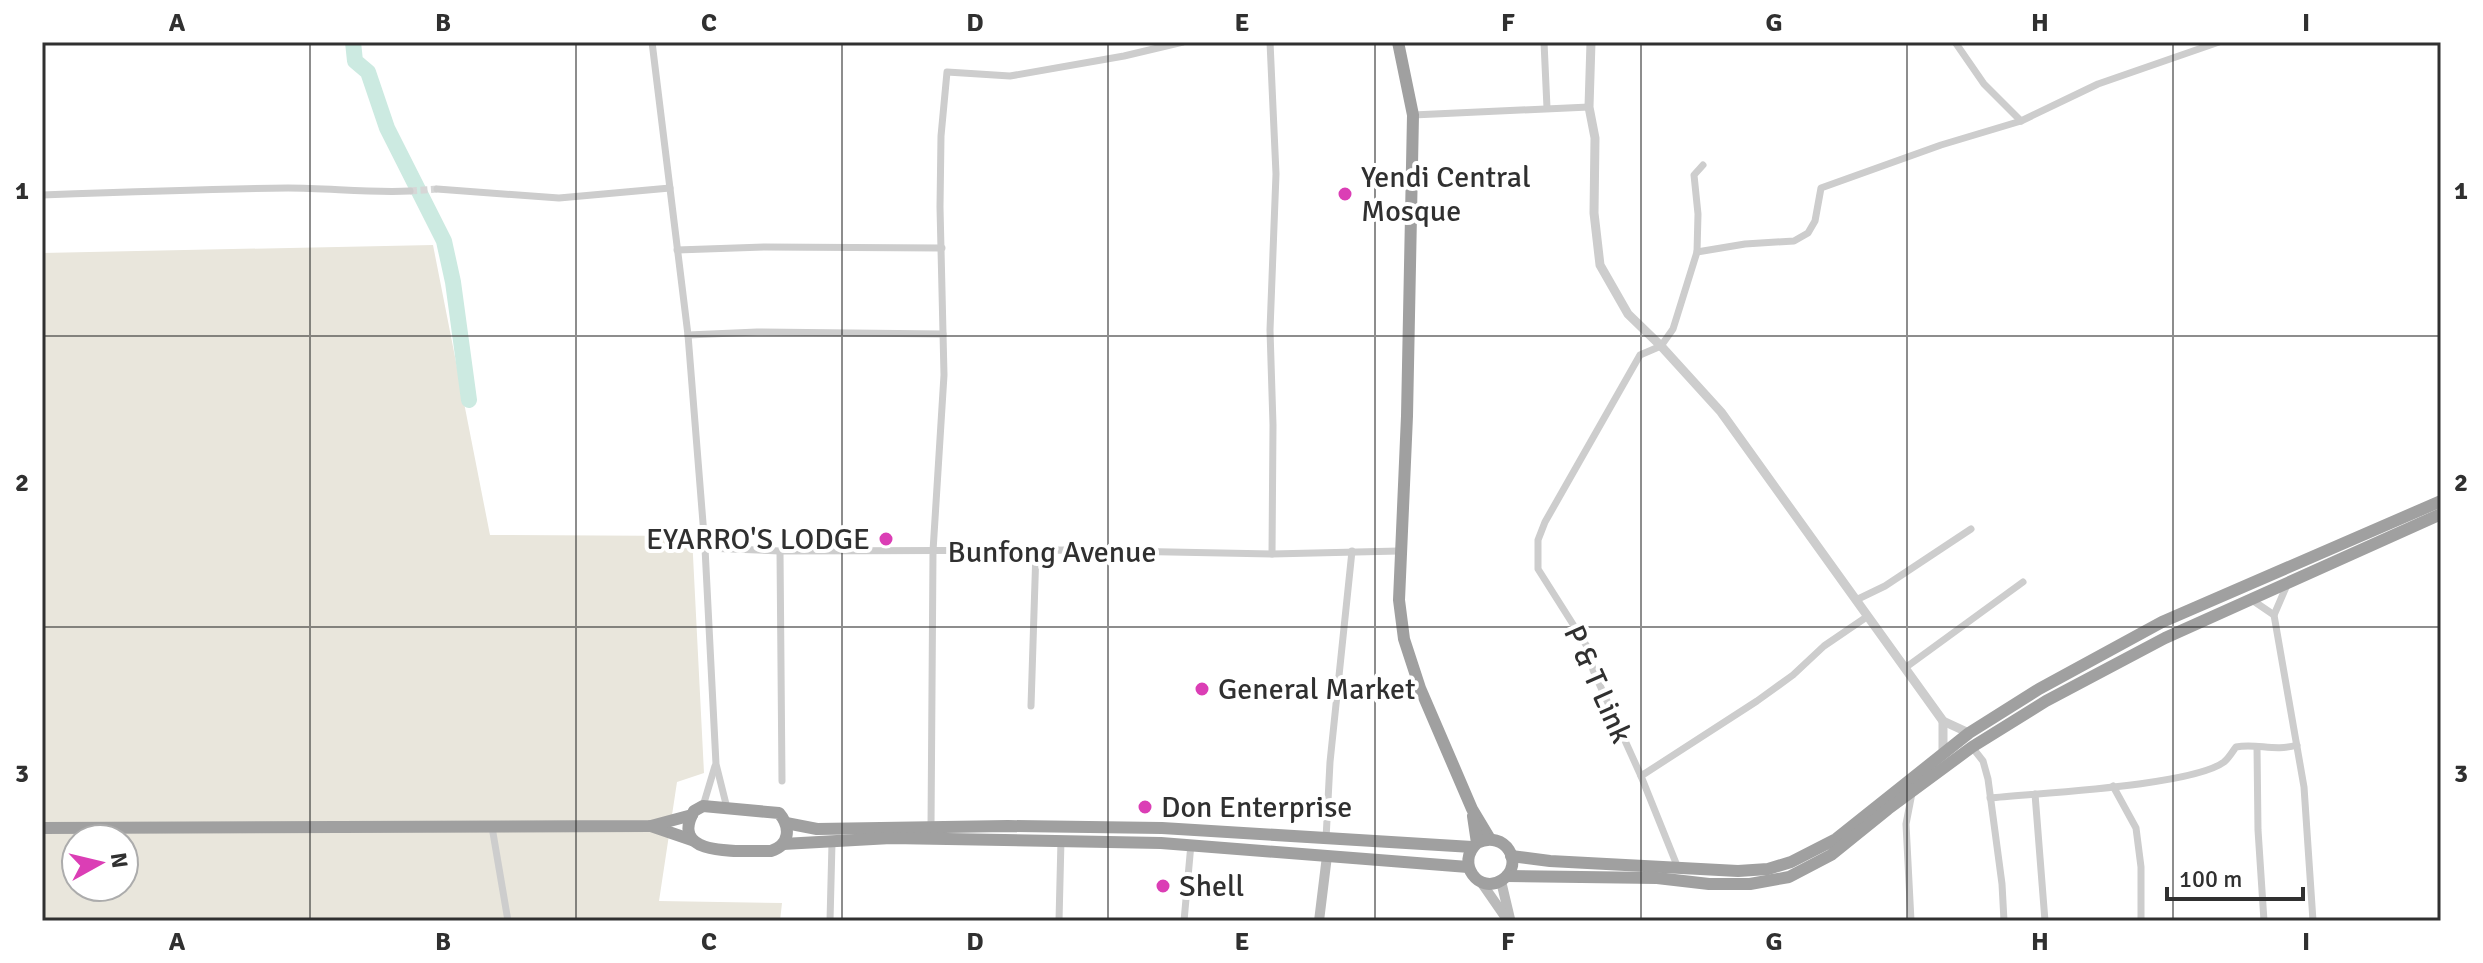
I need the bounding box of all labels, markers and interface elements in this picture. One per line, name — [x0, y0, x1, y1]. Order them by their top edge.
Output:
text: A — [169, 7, 186, 39]
text: B — [435, 7, 451, 39]
text: C — [701, 7, 717, 39]
text: D — [966, 7, 984, 39]
text: E — [1235, 7, 1249, 39]
text: F — [1501, 7, 1515, 39]
text: G — [1765, 7, 1783, 39]
text: H — [2031, 7, 2049, 39]
text: I — [2302, 7, 2310, 39]
place label: Yendi Central Mosque — [1361, 159, 1531, 230]
text: 1 — [15, 175, 29, 207]
text: 1 — [2454, 175, 2468, 207]
marker: Yendi Central Mosque — [1336, 185, 1354, 203]
text: 2 — [15, 467, 29, 499]
text: 2 — [2454, 467, 2468, 499]
place label: EYARRO'S LODGE — [646, 521, 870, 558]
marker: EYARRO'S LODGE — [877, 530, 895, 548]
street label: Bunfong Avenue — [948, 534, 1156, 571]
street label: P & T Link — [1555, 620, 1640, 749]
place label: General Market — [1218, 671, 1416, 708]
marker: General Market — [1193, 680, 1211, 698]
text: 3 — [15, 758, 29, 790]
text: 3 — [2454, 758, 2468, 790]
place label: Don Enterprise — [1161, 789, 1352, 826]
marker: Don Enterprise — [1136, 798, 1154, 816]
north arrow — [60, 823, 140, 903]
text: N — [105, 851, 134, 870]
scale bar — [2167, 851, 2303, 901]
text: 100 m — [2179, 864, 2242, 894]
place label: Shell — [1179, 868, 1244, 905]
marker: Shell — [1154, 877, 1172, 895]
text: A — [169, 926, 186, 958]
text: B — [435, 926, 451, 958]
text: C — [701, 926, 717, 958]
text: D — [966, 926, 984, 958]
text: E — [1235, 926, 1249, 958]
text: F — [1501, 926, 1515, 958]
text: G — [1765, 926, 1783, 958]
text: H — [2031, 926, 2049, 958]
text: I — [2302, 926, 2310, 958]

